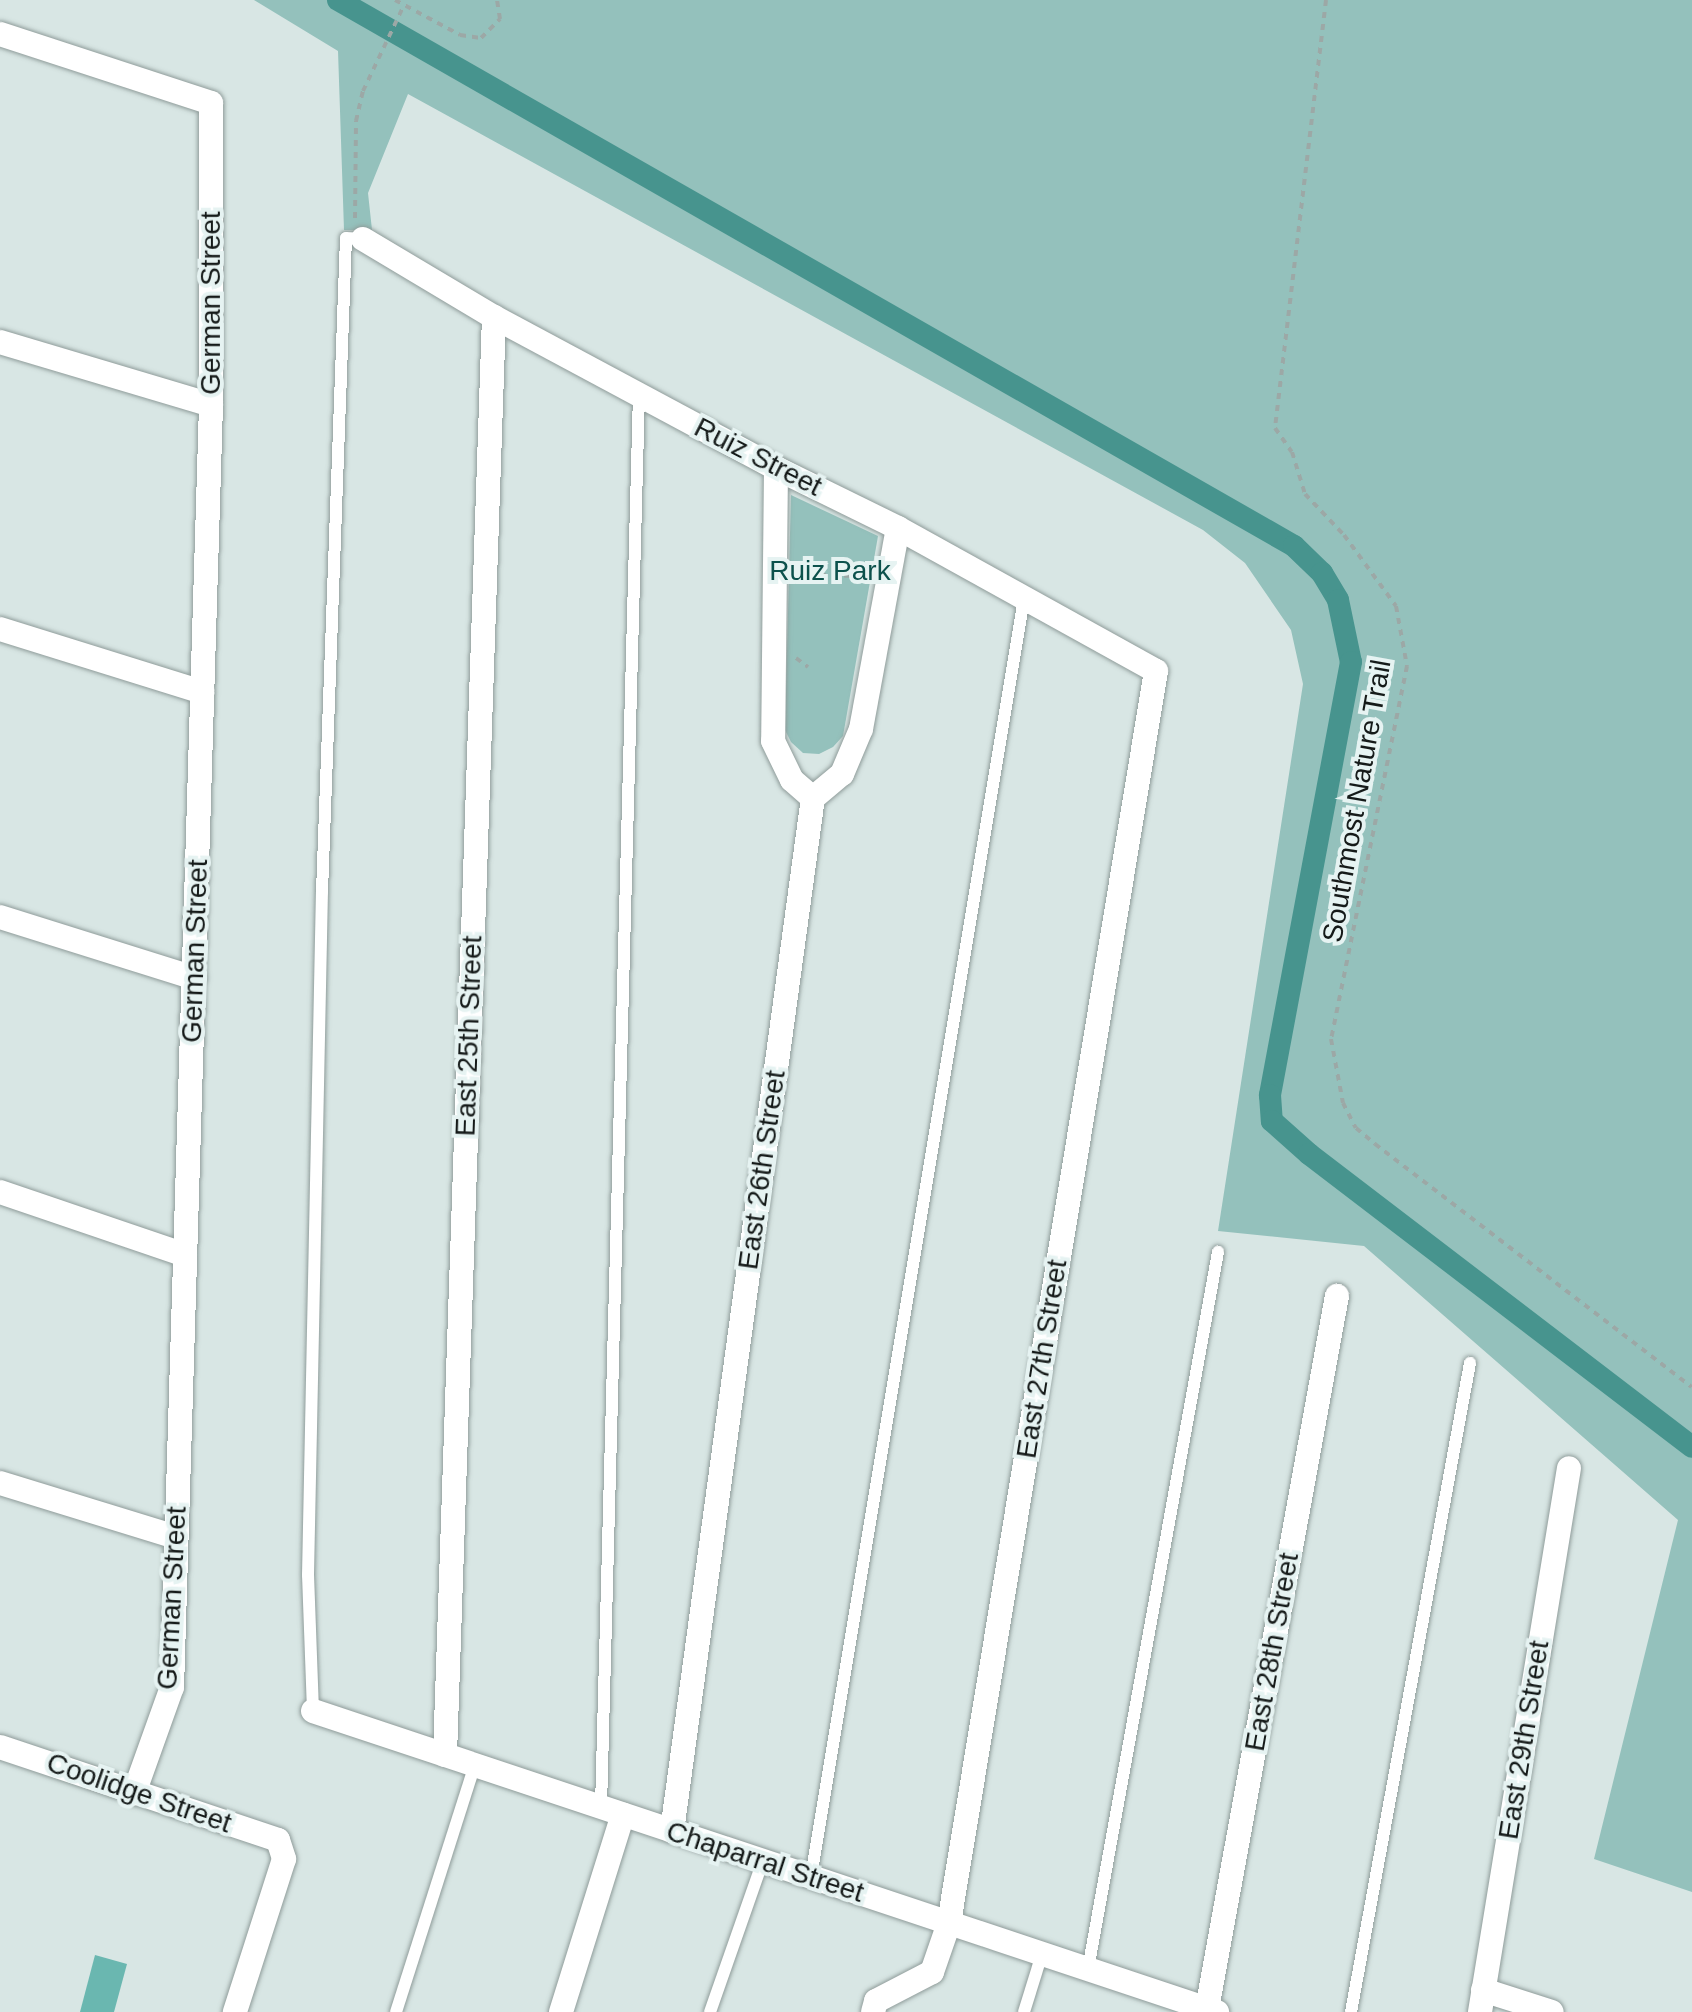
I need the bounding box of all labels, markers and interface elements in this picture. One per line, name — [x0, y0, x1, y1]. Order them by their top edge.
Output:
street label: German Street — [194, 211, 228, 395]
street label: Ruiz Street — [689, 411, 827, 503]
park label: Ruiz Park — [769, 554, 891, 588]
street label: Southmost Nature Trail — [1316, 657, 1398, 945]
street label: German Street — [175, 859, 215, 1043]
street label: East 25th Street — [449, 935, 489, 1137]
street label: East 26th Street — [731, 1068, 793, 1272]
street label: East 27th Street — [1010, 1257, 1074, 1461]
street label: German Street — [150, 1505, 194, 1691]
street label: East 28th Street — [1238, 1550, 1306, 1754]
street label: East 29th Street — [1492, 1638, 1556, 1842]
street label: Coolidge Street — [42, 1746, 236, 1840]
street label: Chaparral Street — [662, 1814, 868, 1910]

